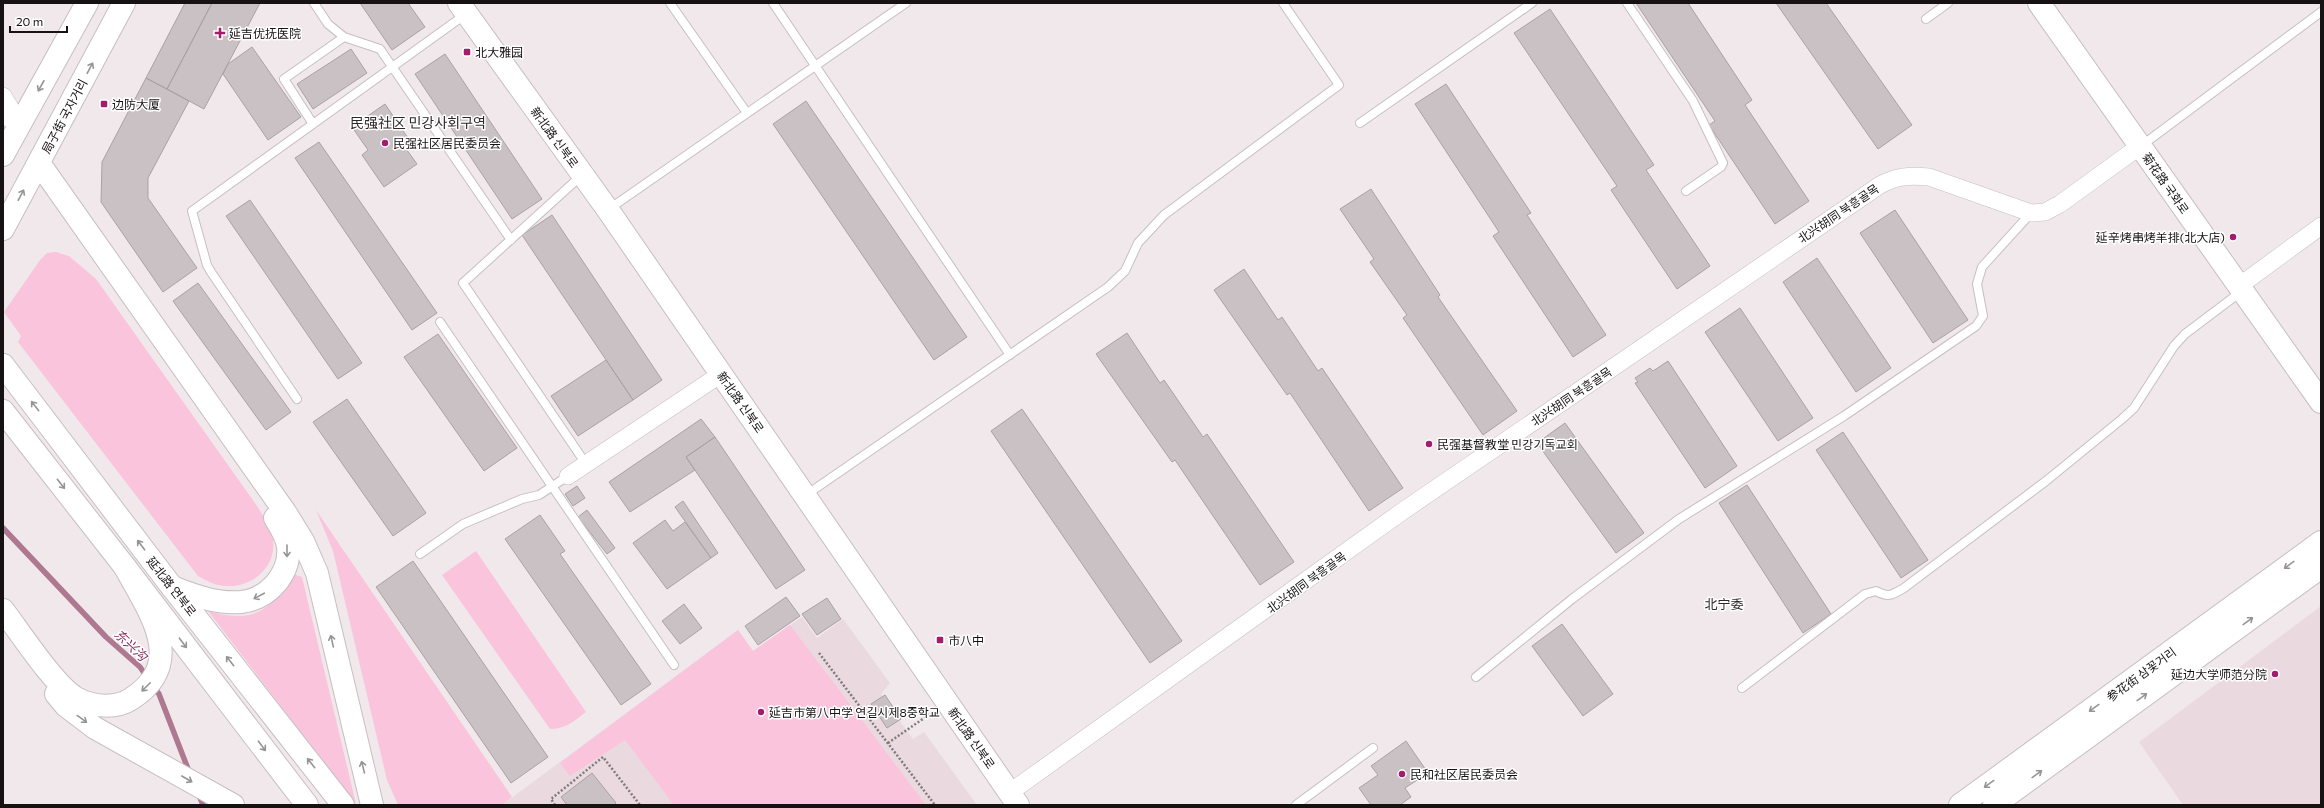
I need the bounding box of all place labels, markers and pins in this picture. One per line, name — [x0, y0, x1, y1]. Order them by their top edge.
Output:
place label: 延吉优抚医院 — [229, 26, 301, 40]
marker: 延吉优抚医院 — [214, 27, 226, 39]
place label: 北大雅园 — [475, 45, 523, 59]
marker: 北大雅园 — [462, 47, 472, 57]
place label: 边防大厦 — [112, 97, 160, 111]
marker: 边防大厦 — [99, 99, 109, 109]
place label: 民强社区居民委员会 — [393, 136, 501, 150]
marker: 民强社区居民委员会 — [380, 138, 390, 148]
place label: 延辛烤串烤羊排(北大店) — [2096, 230, 2225, 244]
marker: 延辛烤串烤羊排(北大店) — [2228, 232, 2238, 242]
place label: 民强基督教堂 민강기독교회 — [1437, 437, 1578, 451]
marker: 民强基督教堂 민강기독교회 — [1424, 439, 1434, 449]
place label: 市八中 — [948, 633, 984, 647]
marker: 市八中 — [935, 635, 945, 645]
place label: 延边大学师范分院 — [2171, 667, 2267, 681]
marker: 延边大学师范分院 — [2270, 669, 2280, 679]
place label: 延吉市第八中学 연길시제8중학교 — [769, 705, 940, 719]
marker: 延吉市第八中学 연길시제8중학교 — [756, 707, 766, 717]
place label: 民和社区居民委员会 — [1410, 767, 1518, 781]
marker: 民和社区居民委员会 — [1397, 769, 1407, 779]

